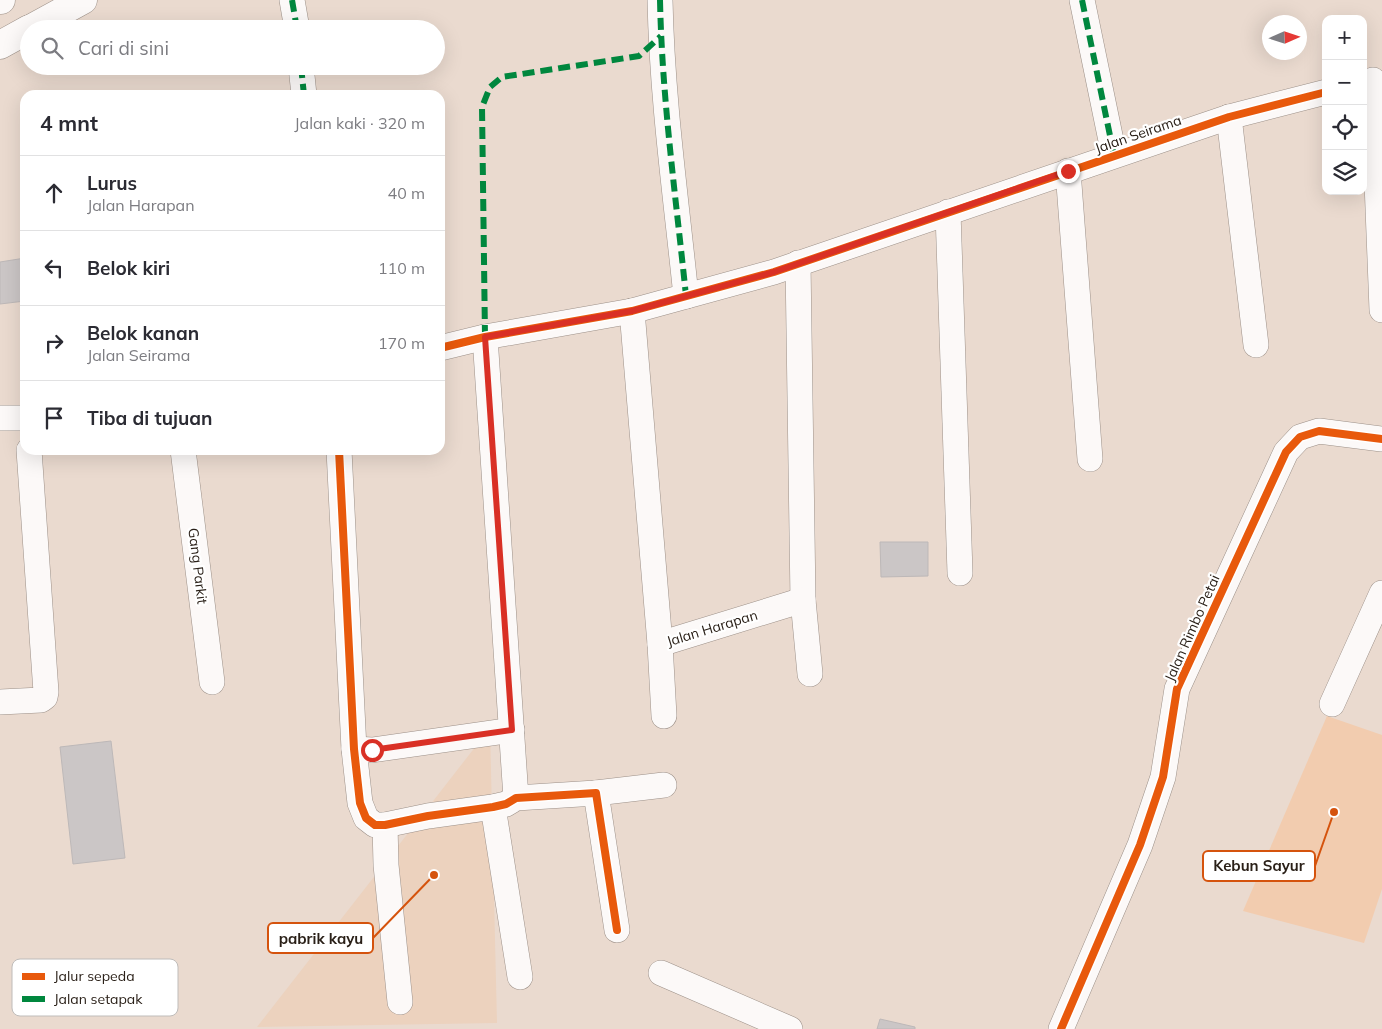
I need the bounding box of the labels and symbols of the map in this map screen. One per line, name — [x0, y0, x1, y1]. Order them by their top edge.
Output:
north arrow — [1262, 15, 1307, 60]
street label: Jalan Seirama — [1092, 111, 1184, 157]
route end — [1057, 160, 1080, 183]
street label: Gang Parkit — [184, 527, 212, 605]
street label: Jalan Rimbo Petai — [1160, 572, 1224, 684]
street label: Jalan Harapan — [664, 606, 760, 650]
route start — [361, 739, 384, 762]
callout: Kebun Sayur — [1203, 851, 1315, 881]
text: Kebun Sayur — [1213, 856, 1305, 875]
callout: pabrik kayu — [268, 923, 373, 953]
text: pabrik kayu — [279, 929, 363, 948]
legend — [12, 959, 178, 1016]
text: Jalur sepeda — [54, 967, 135, 985]
text: Jalan setapak — [54, 990, 143, 1008]

